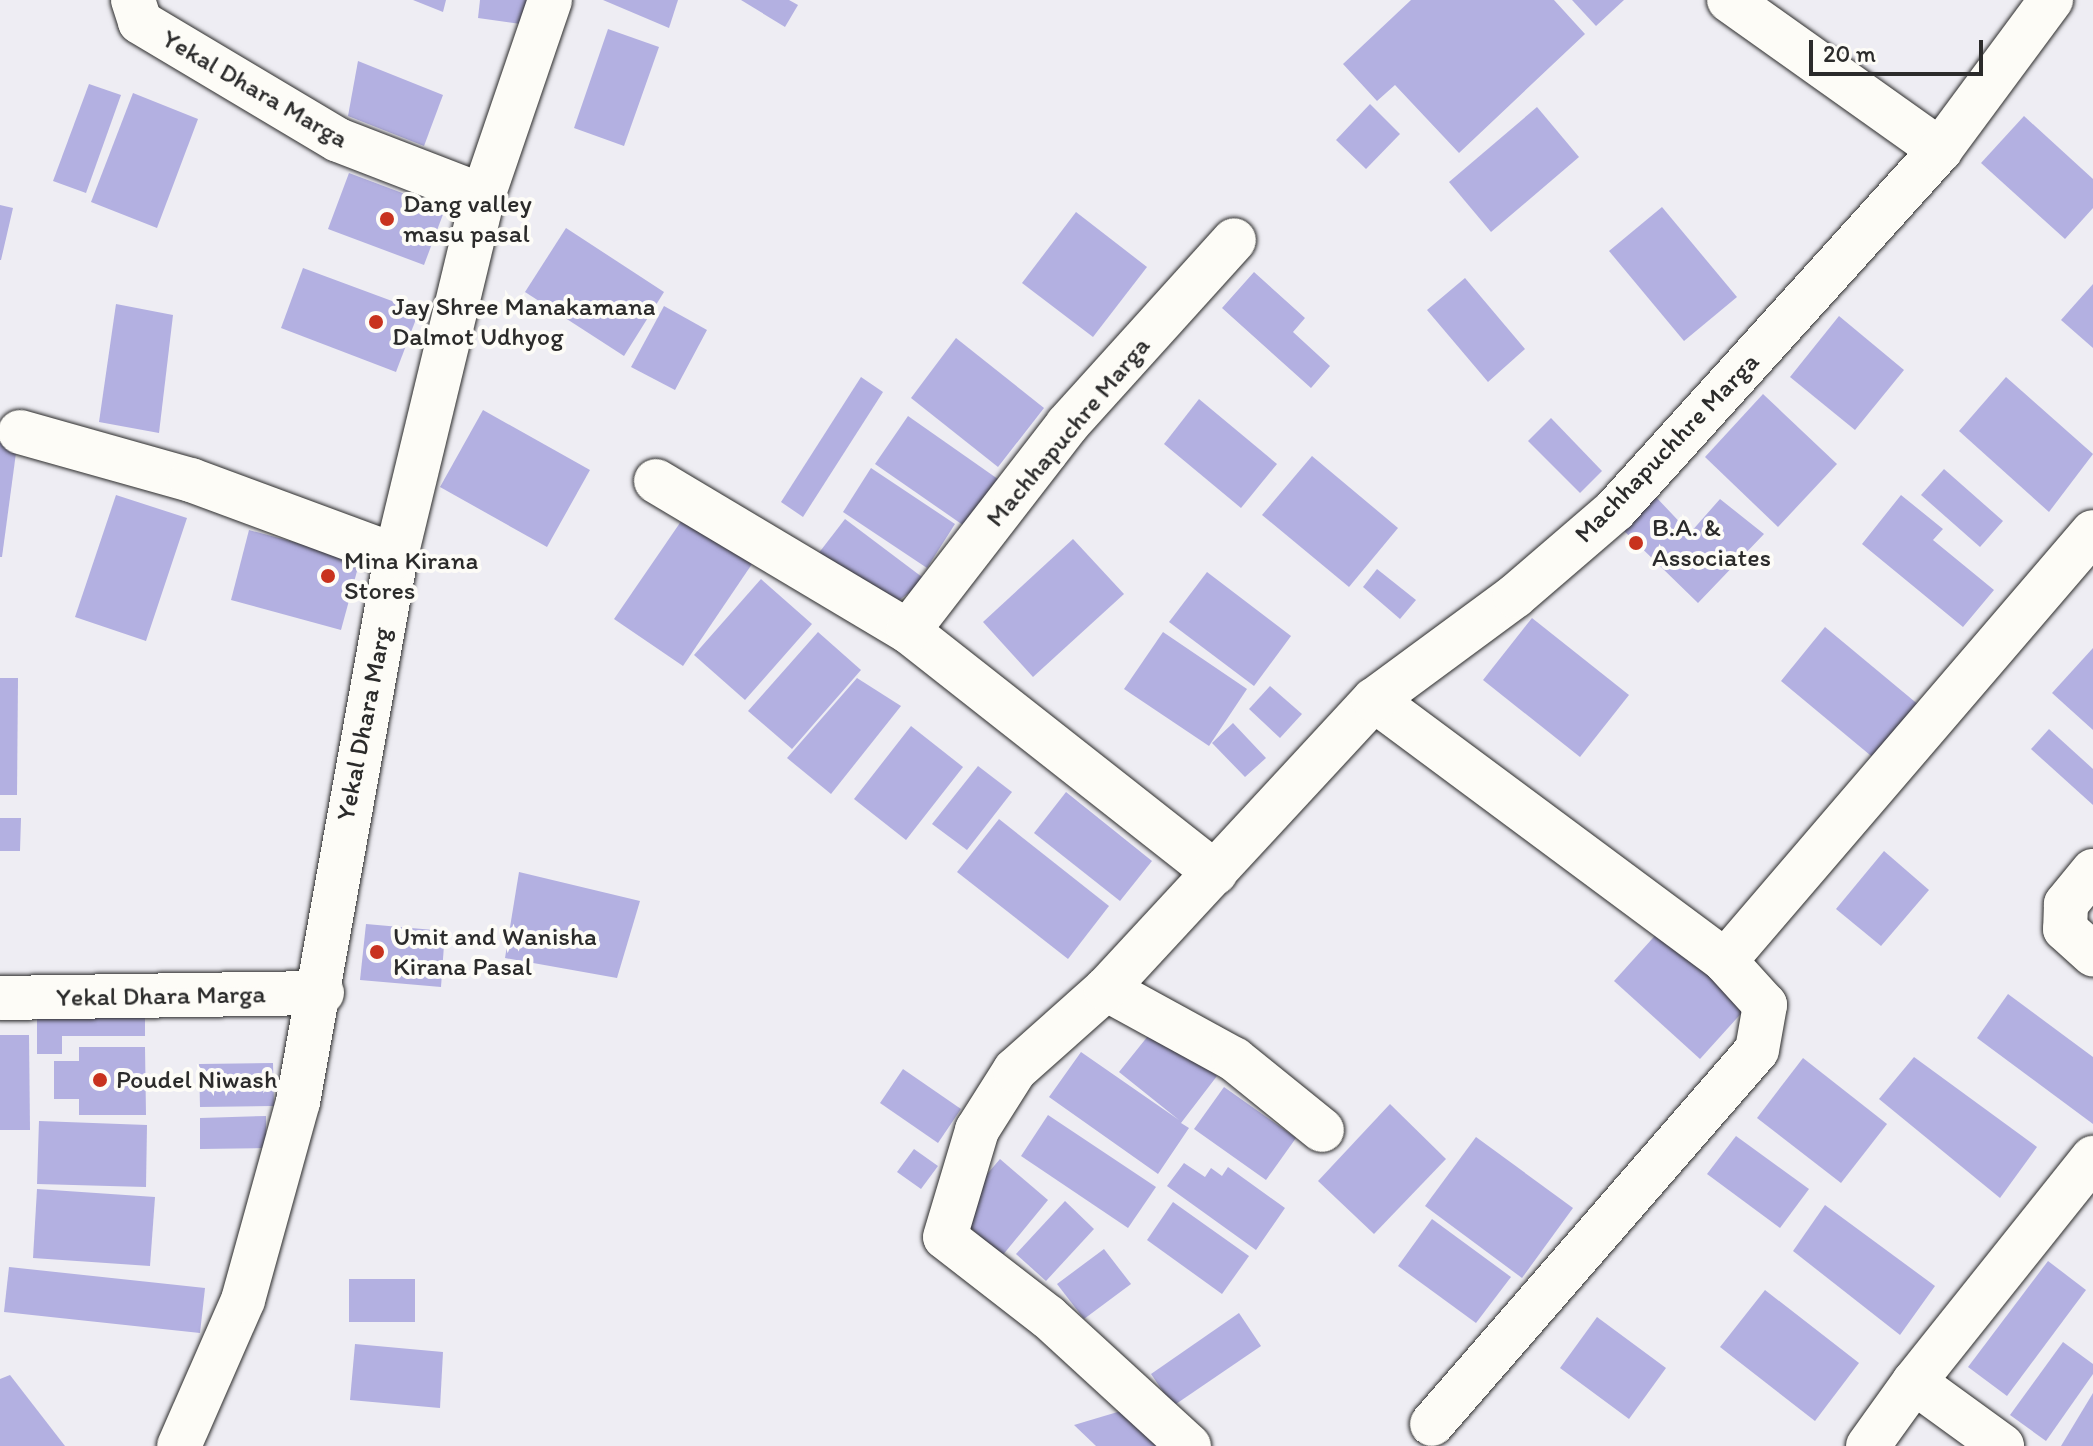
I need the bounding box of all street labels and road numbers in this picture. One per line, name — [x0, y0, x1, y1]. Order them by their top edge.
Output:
street label: Yekal Dhara Marga — [156, 23, 354, 155]
street label: Machhapuchre Marga — [979, 330, 1157, 534]
street label: Machhapuchhre Marga — [1568, 346, 1766, 550]
street label: Yekal Dhara Marg — [330, 624, 398, 824]
street label: Yekal Dhara Marga — [56, 979, 266, 1013]

